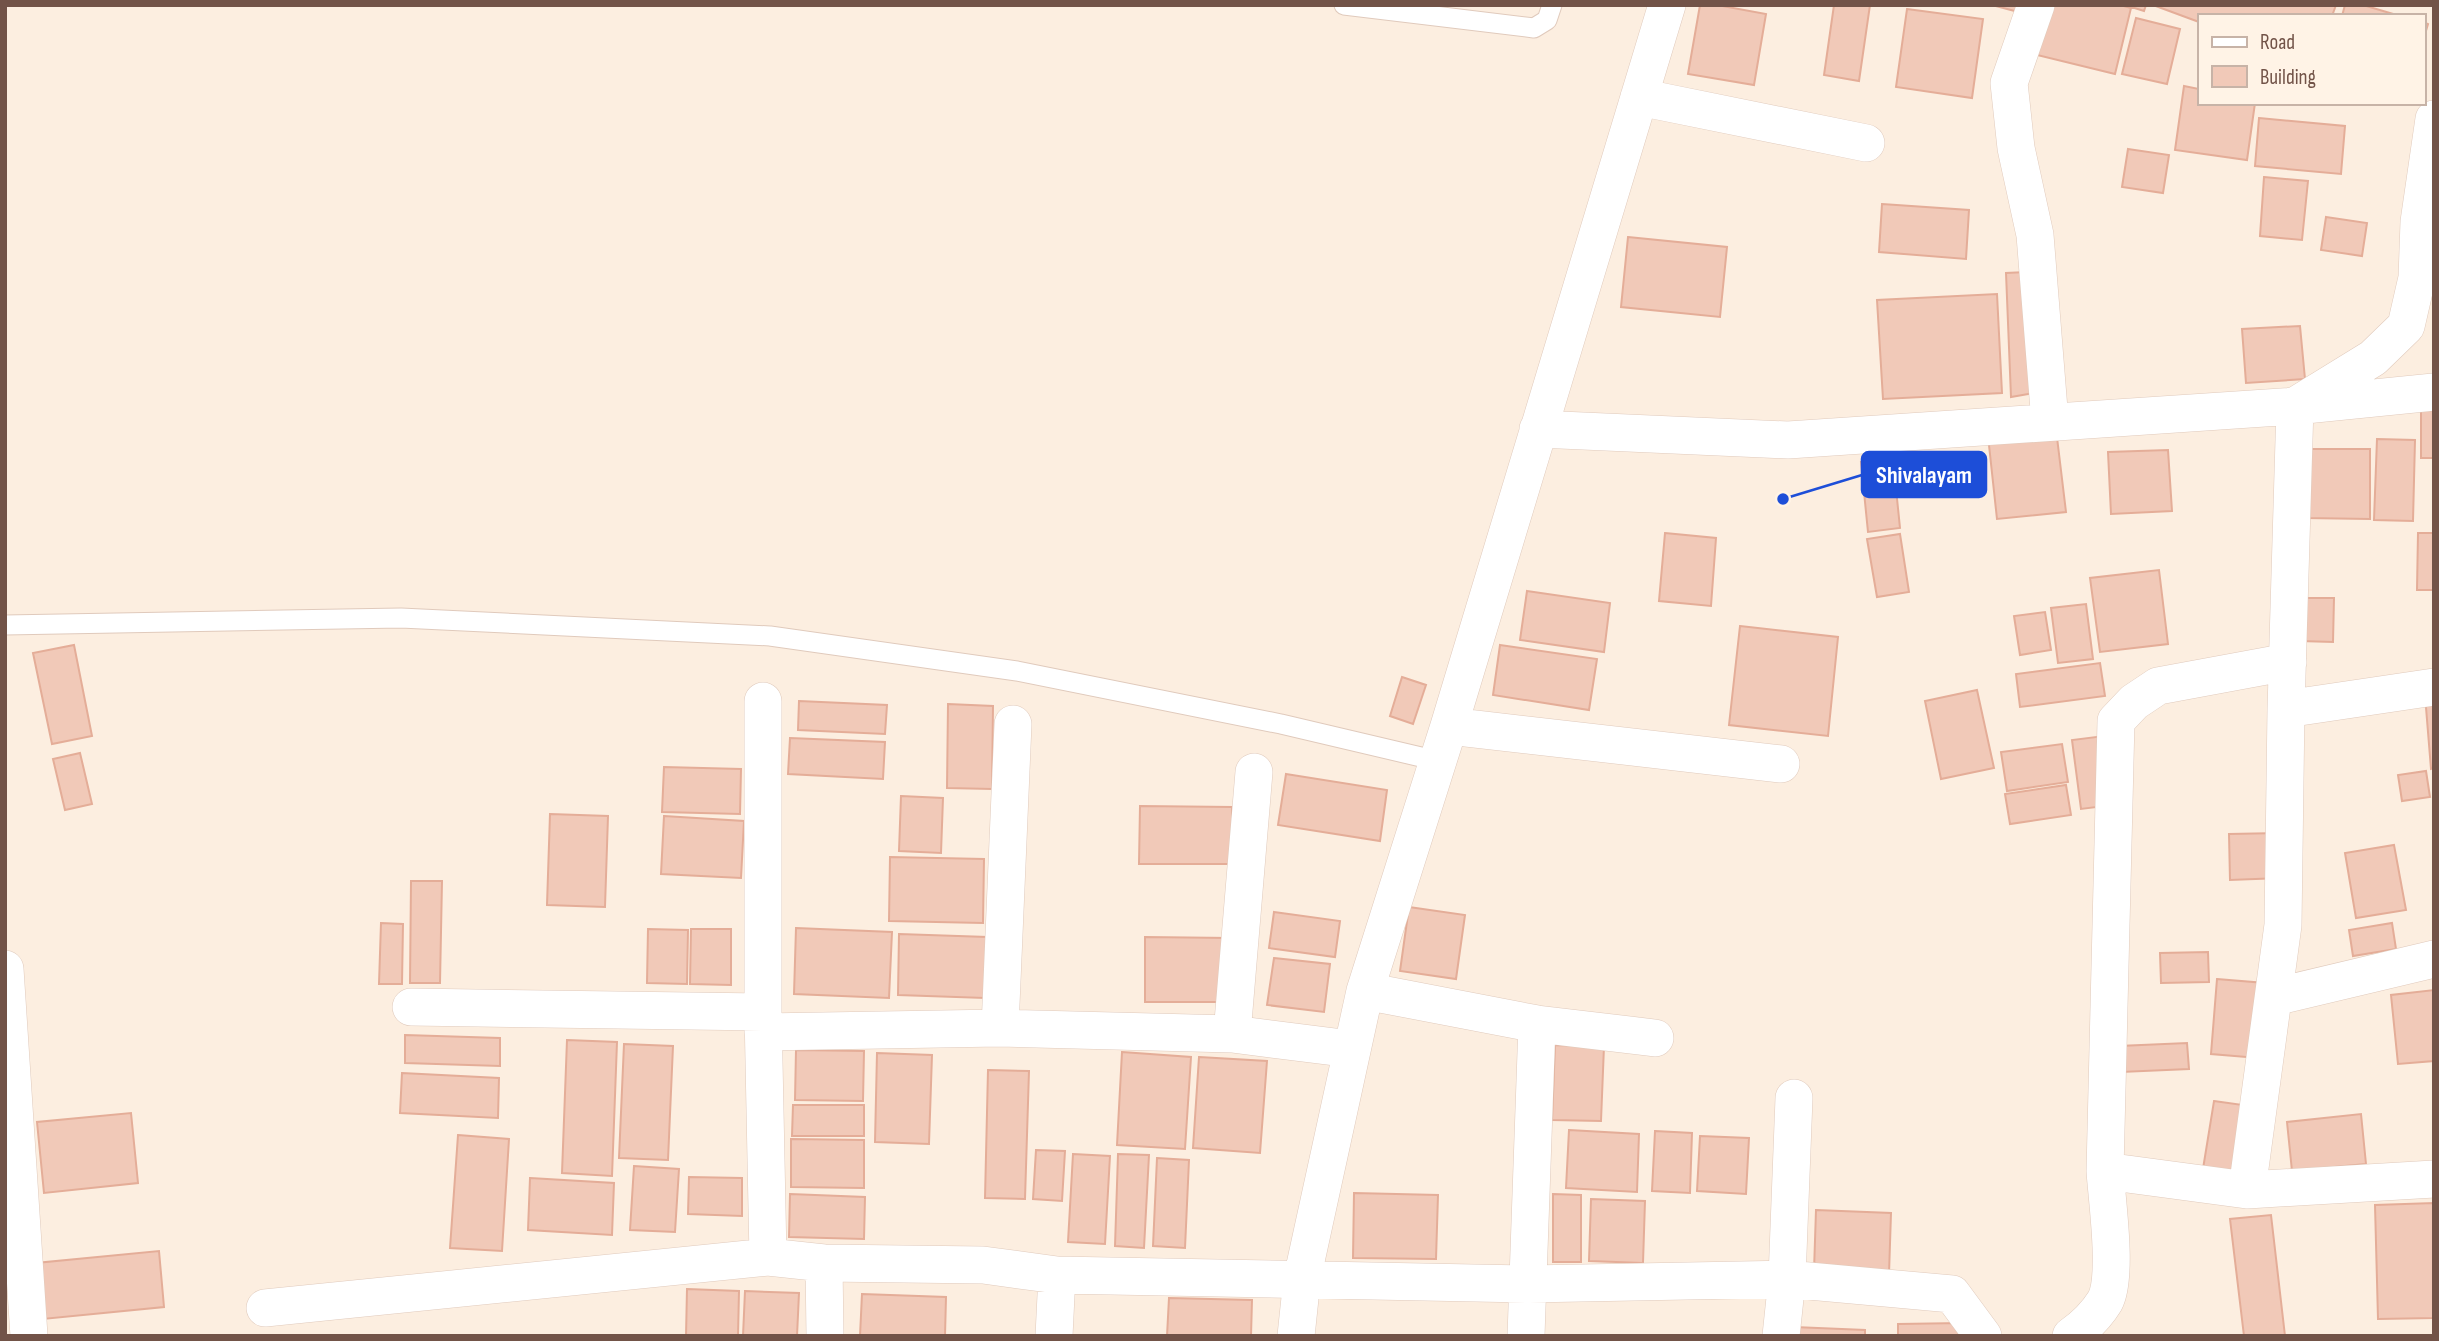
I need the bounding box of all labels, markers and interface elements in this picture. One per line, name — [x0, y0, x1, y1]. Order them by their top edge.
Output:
legend — [2198, 14, 2425, 105]
text: Road — [2260, 30, 2295, 55]
text: Building — [2260, 65, 2316, 90]
callout: Shivalayam — [1862, 452, 1986, 497]
text: Shivalayam — [1876, 461, 1972, 490]

